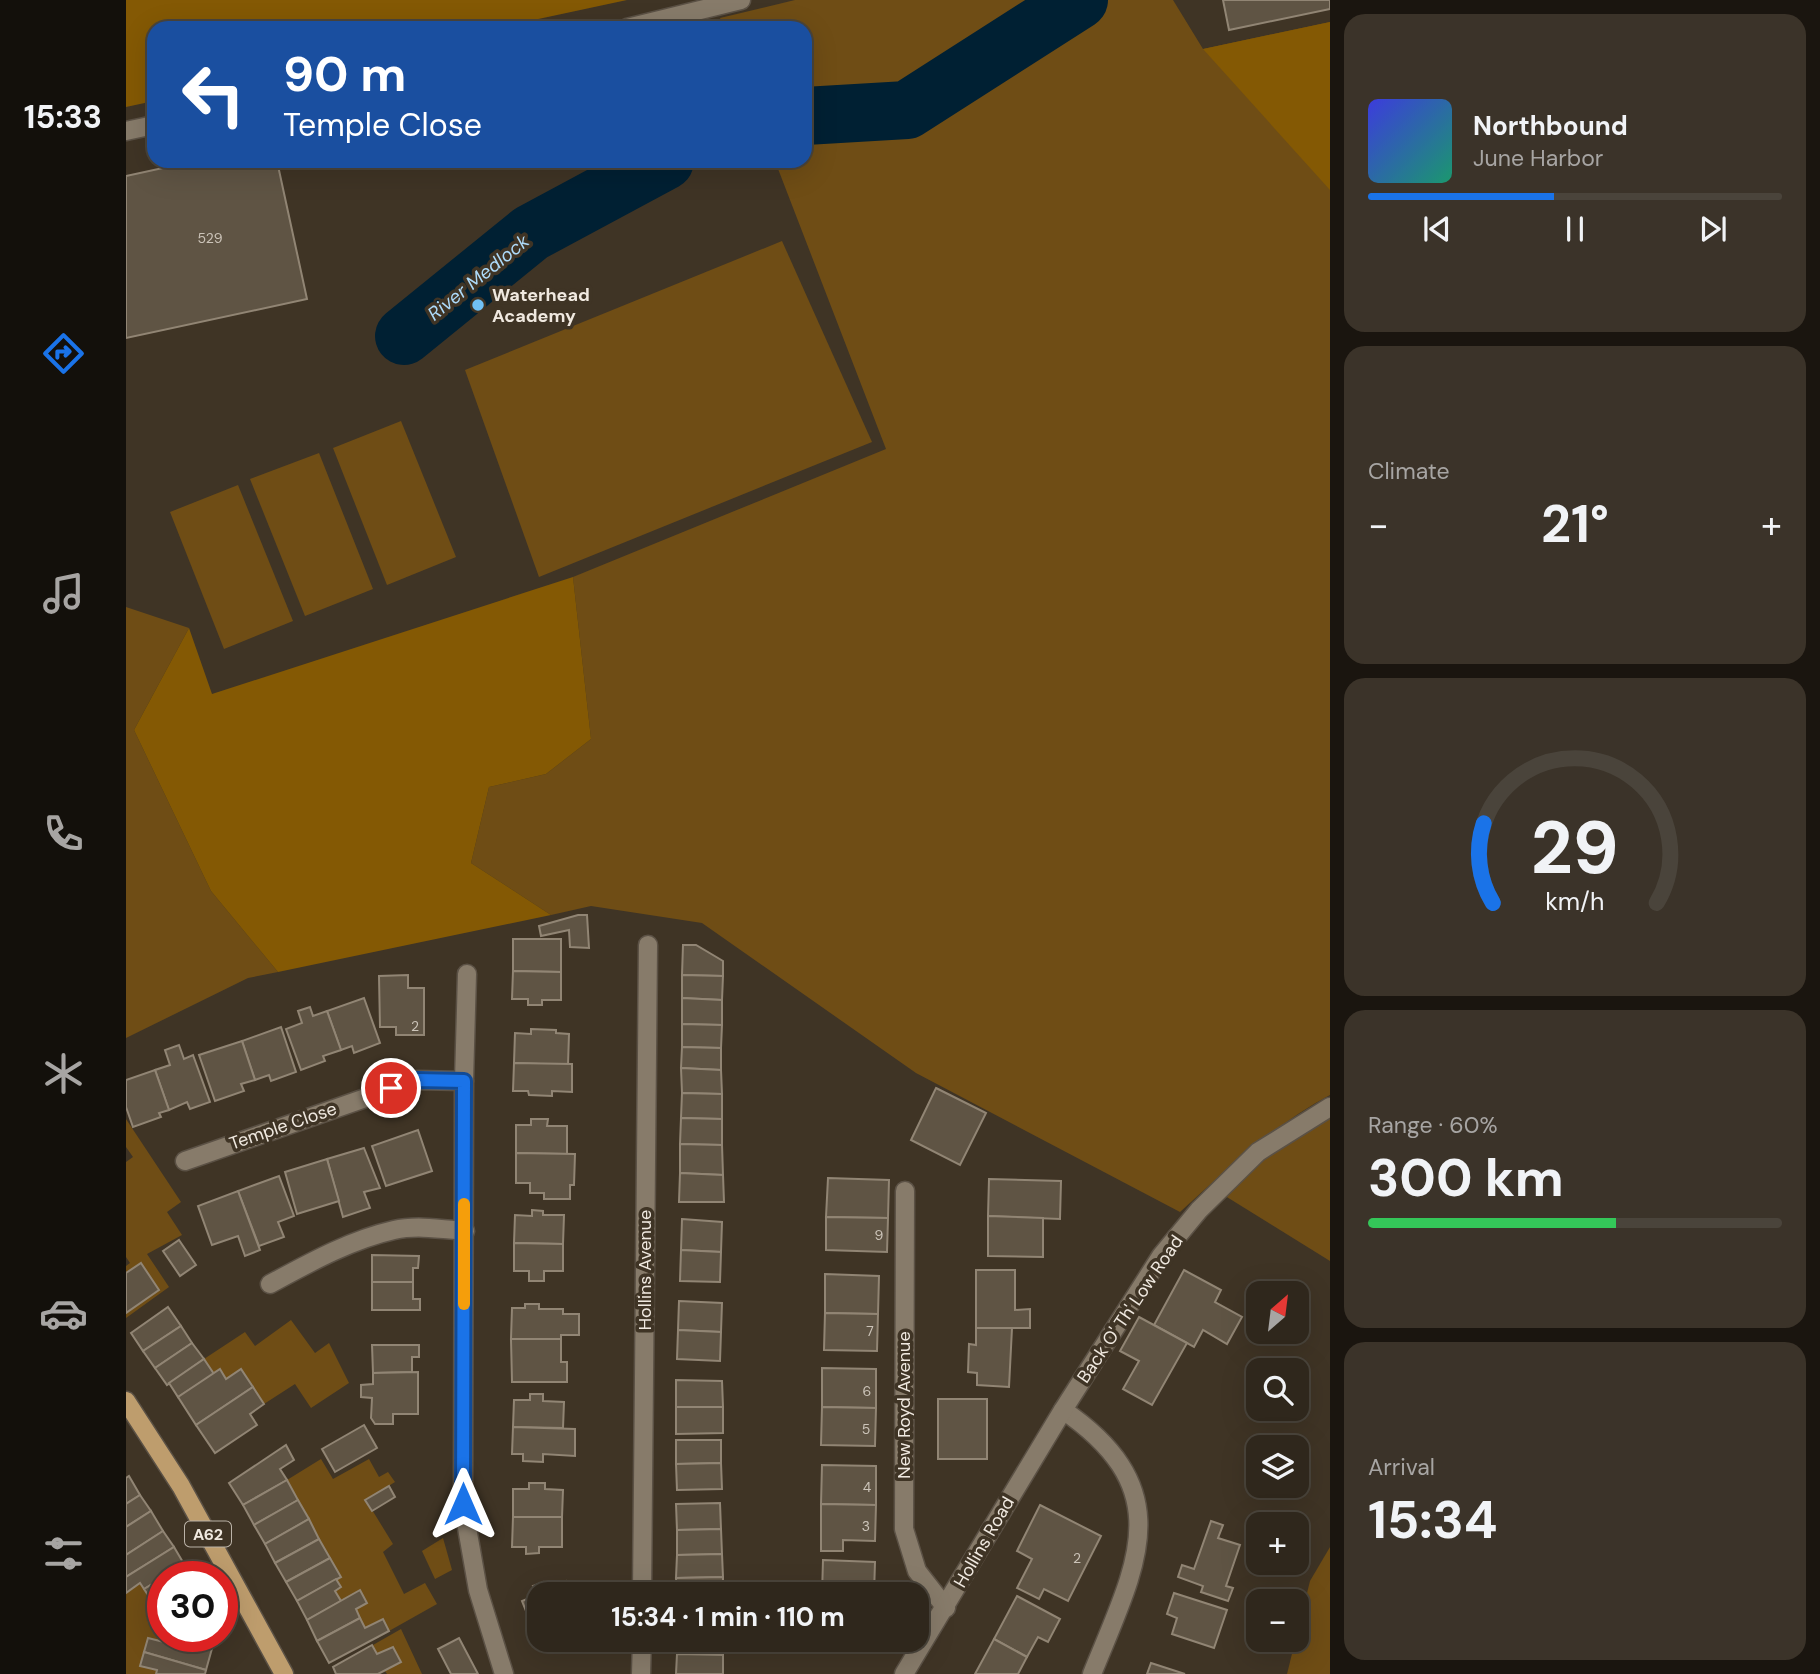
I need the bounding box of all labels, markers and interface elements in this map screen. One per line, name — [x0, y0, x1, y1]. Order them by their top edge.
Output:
text: 90 m — [283, 42, 406, 106]
icon: left — [168, 49, 259, 140]
text: 15:33 — [24, 96, 102, 138]
text: Temple Close — [283, 104, 482, 146]
text: Northbound — [1473, 109, 1628, 143]
text: June Harbor — [1473, 143, 1603, 173]
icon: previous — [1418, 210, 1456, 248]
icon: pause — [1556, 210, 1594, 248]
icon: next — [1694, 210, 1732, 248]
house number: 529 — [197, 229, 223, 247]
water label: River Medlock — [422, 229, 535, 326]
place label: Waterhead Academy — [492, 283, 590, 328]
marker: Waterhead Academy — [470, 297, 486, 313]
icon: directions — [39, 329, 88, 378]
text: Climate — [1368, 456, 1450, 486]
text: 21° — [1541, 490, 1609, 558]
text: − — [1368, 500, 1389, 550]
text: + — [1761, 500, 1782, 550]
icon: music — [39, 569, 88, 618]
text: 29 — [1531, 801, 1619, 896]
icon: phone — [39, 809, 88, 858]
text: km/h — [1545, 885, 1605, 918]
house number: 2 — [411, 1017, 419, 1035]
icon: climate — [39, 1049, 88, 1098]
pin — [361, 1058, 421, 1118]
icon: arrive — [372, 1069, 410, 1107]
street label: Temple Close — [226, 1096, 340, 1156]
text: Range · 60% — [1368, 1110, 1498, 1140]
text: 300 km — [1368, 1144, 1564, 1212]
street label: Hollins Avenue — [633, 1210, 657, 1330]
house number: 9 — [875, 1226, 884, 1244]
street label: Back O' Th' Low Road — [1072, 1230, 1188, 1388]
north arrow — [1246, 1281, 1309, 1344]
map controls — [1246, 1281, 1309, 1652]
icon: car — [39, 1289, 88, 1338]
house number: 7 — [866, 1322, 874, 1340]
street label: New Royd Avenue — [892, 1331, 916, 1479]
button: search — [1246, 1358, 1309, 1421]
house number: 6 — [863, 1382, 871, 1400]
house number: 5 — [862, 1420, 870, 1438]
button: layers — [1246, 1435, 1309, 1498]
text: Arrival — [1368, 1452, 1435, 1482]
position arrow — [426, 1467, 500, 1541]
house number: 4 — [863, 1478, 872, 1496]
text: 15:34 — [1368, 1486, 1498, 1554]
street label: Hollins Road — [948, 1492, 1020, 1592]
button: + — [1246, 1512, 1309, 1575]
house number: 3 — [862, 1517, 870, 1535]
road number: A62 — [185, 1522, 231, 1546]
icon: filters — [39, 1529, 88, 1578]
house number: 2 — [1073, 1549, 1081, 1567]
speed limit sign: 30 — [147, 1561, 238, 1652]
button: − — [1246, 1589, 1309, 1652]
text: 15:34 · 1 min · 110 m — [611, 1600, 845, 1634]

